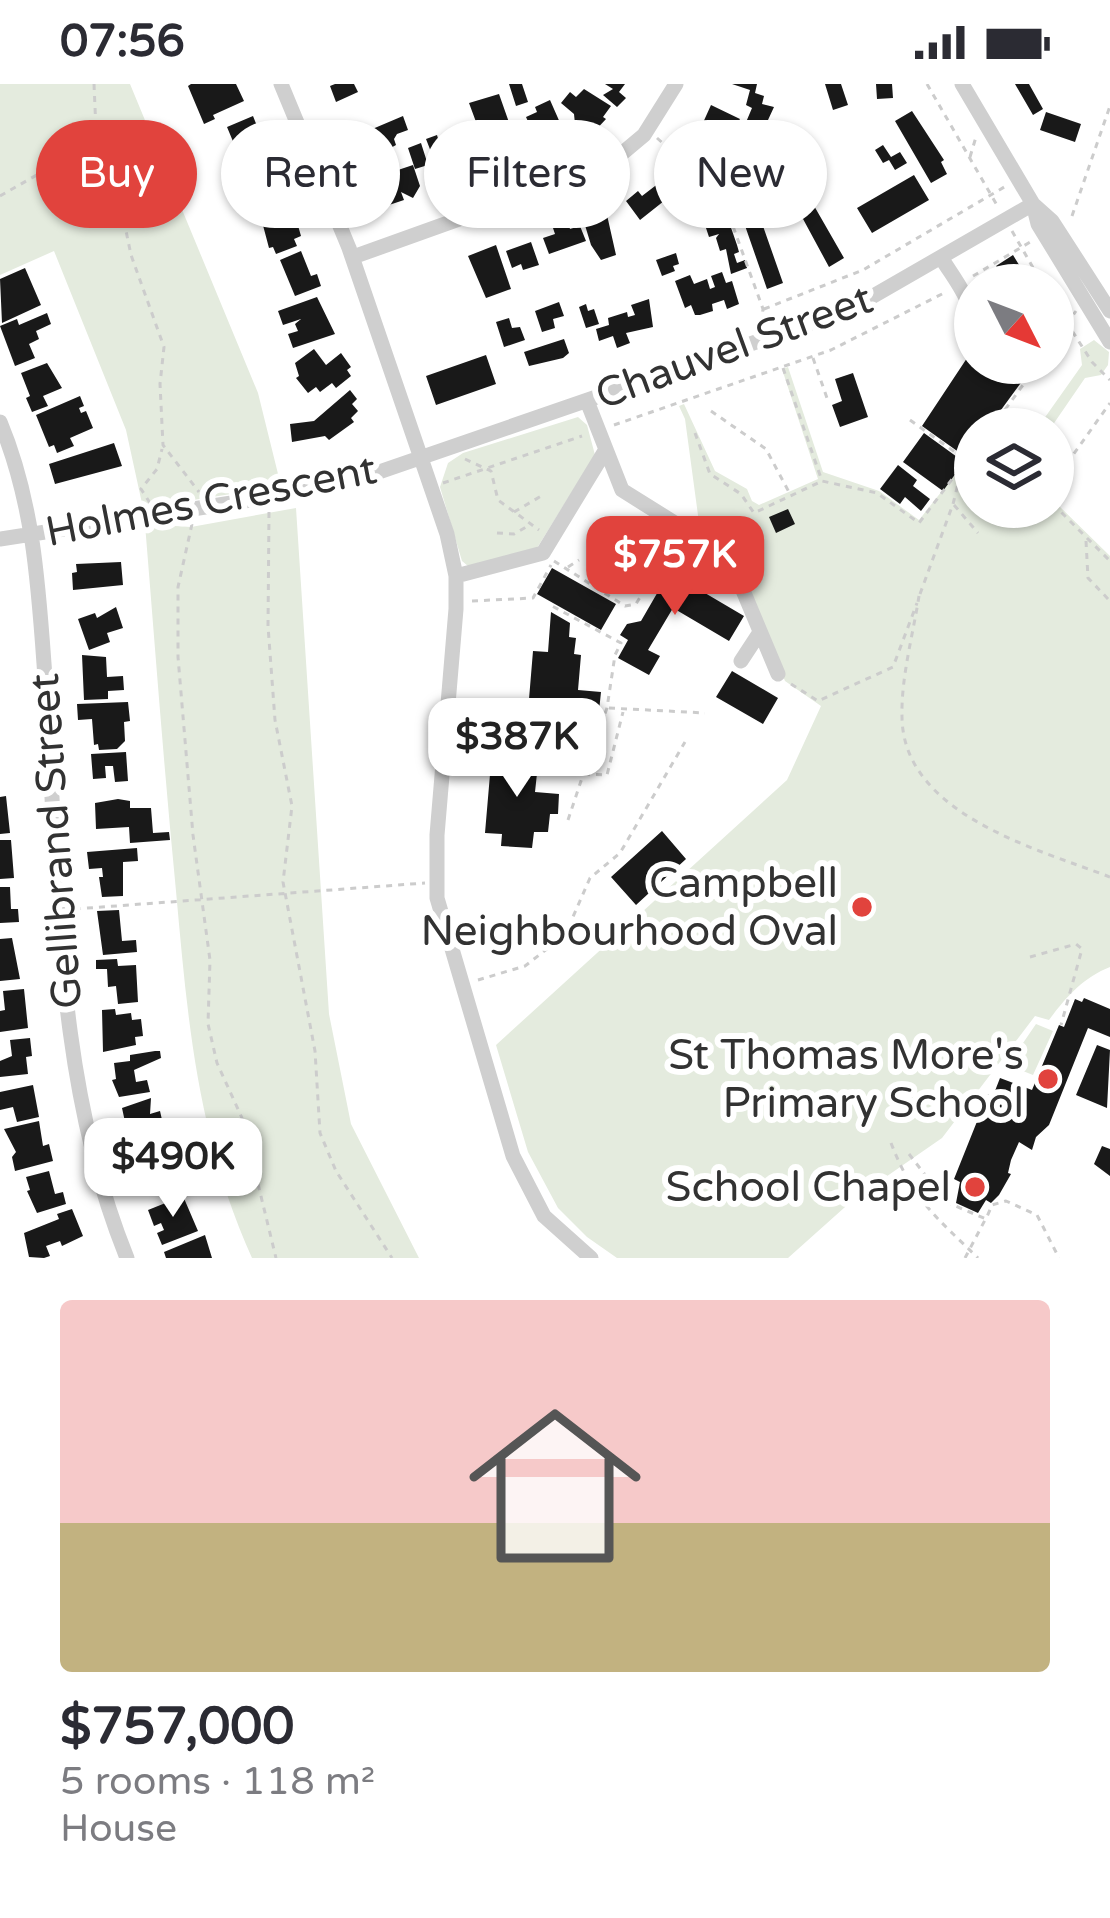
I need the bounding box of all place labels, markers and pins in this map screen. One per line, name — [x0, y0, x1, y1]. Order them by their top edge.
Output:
pin: $757K — [591, 516, 759, 618]
pin: $387K — [433, 698, 601, 800]
place label: Campbell Neighbourhood Oval — [421, 858, 838, 957]
marker: Campbell Neighbourhood Oval — [849, 894, 875, 920]
place label: St Thomas More's Primary School — [668, 1030, 1024, 1129]
marker: St Thomas More's Primary School — [1035, 1066, 1061, 1092]
pin: $490K — [89, 1118, 257, 1220]
place label: School Chapel — [666, 1162, 951, 1213]
marker: School Chapel — [962, 1174, 988, 1200]

